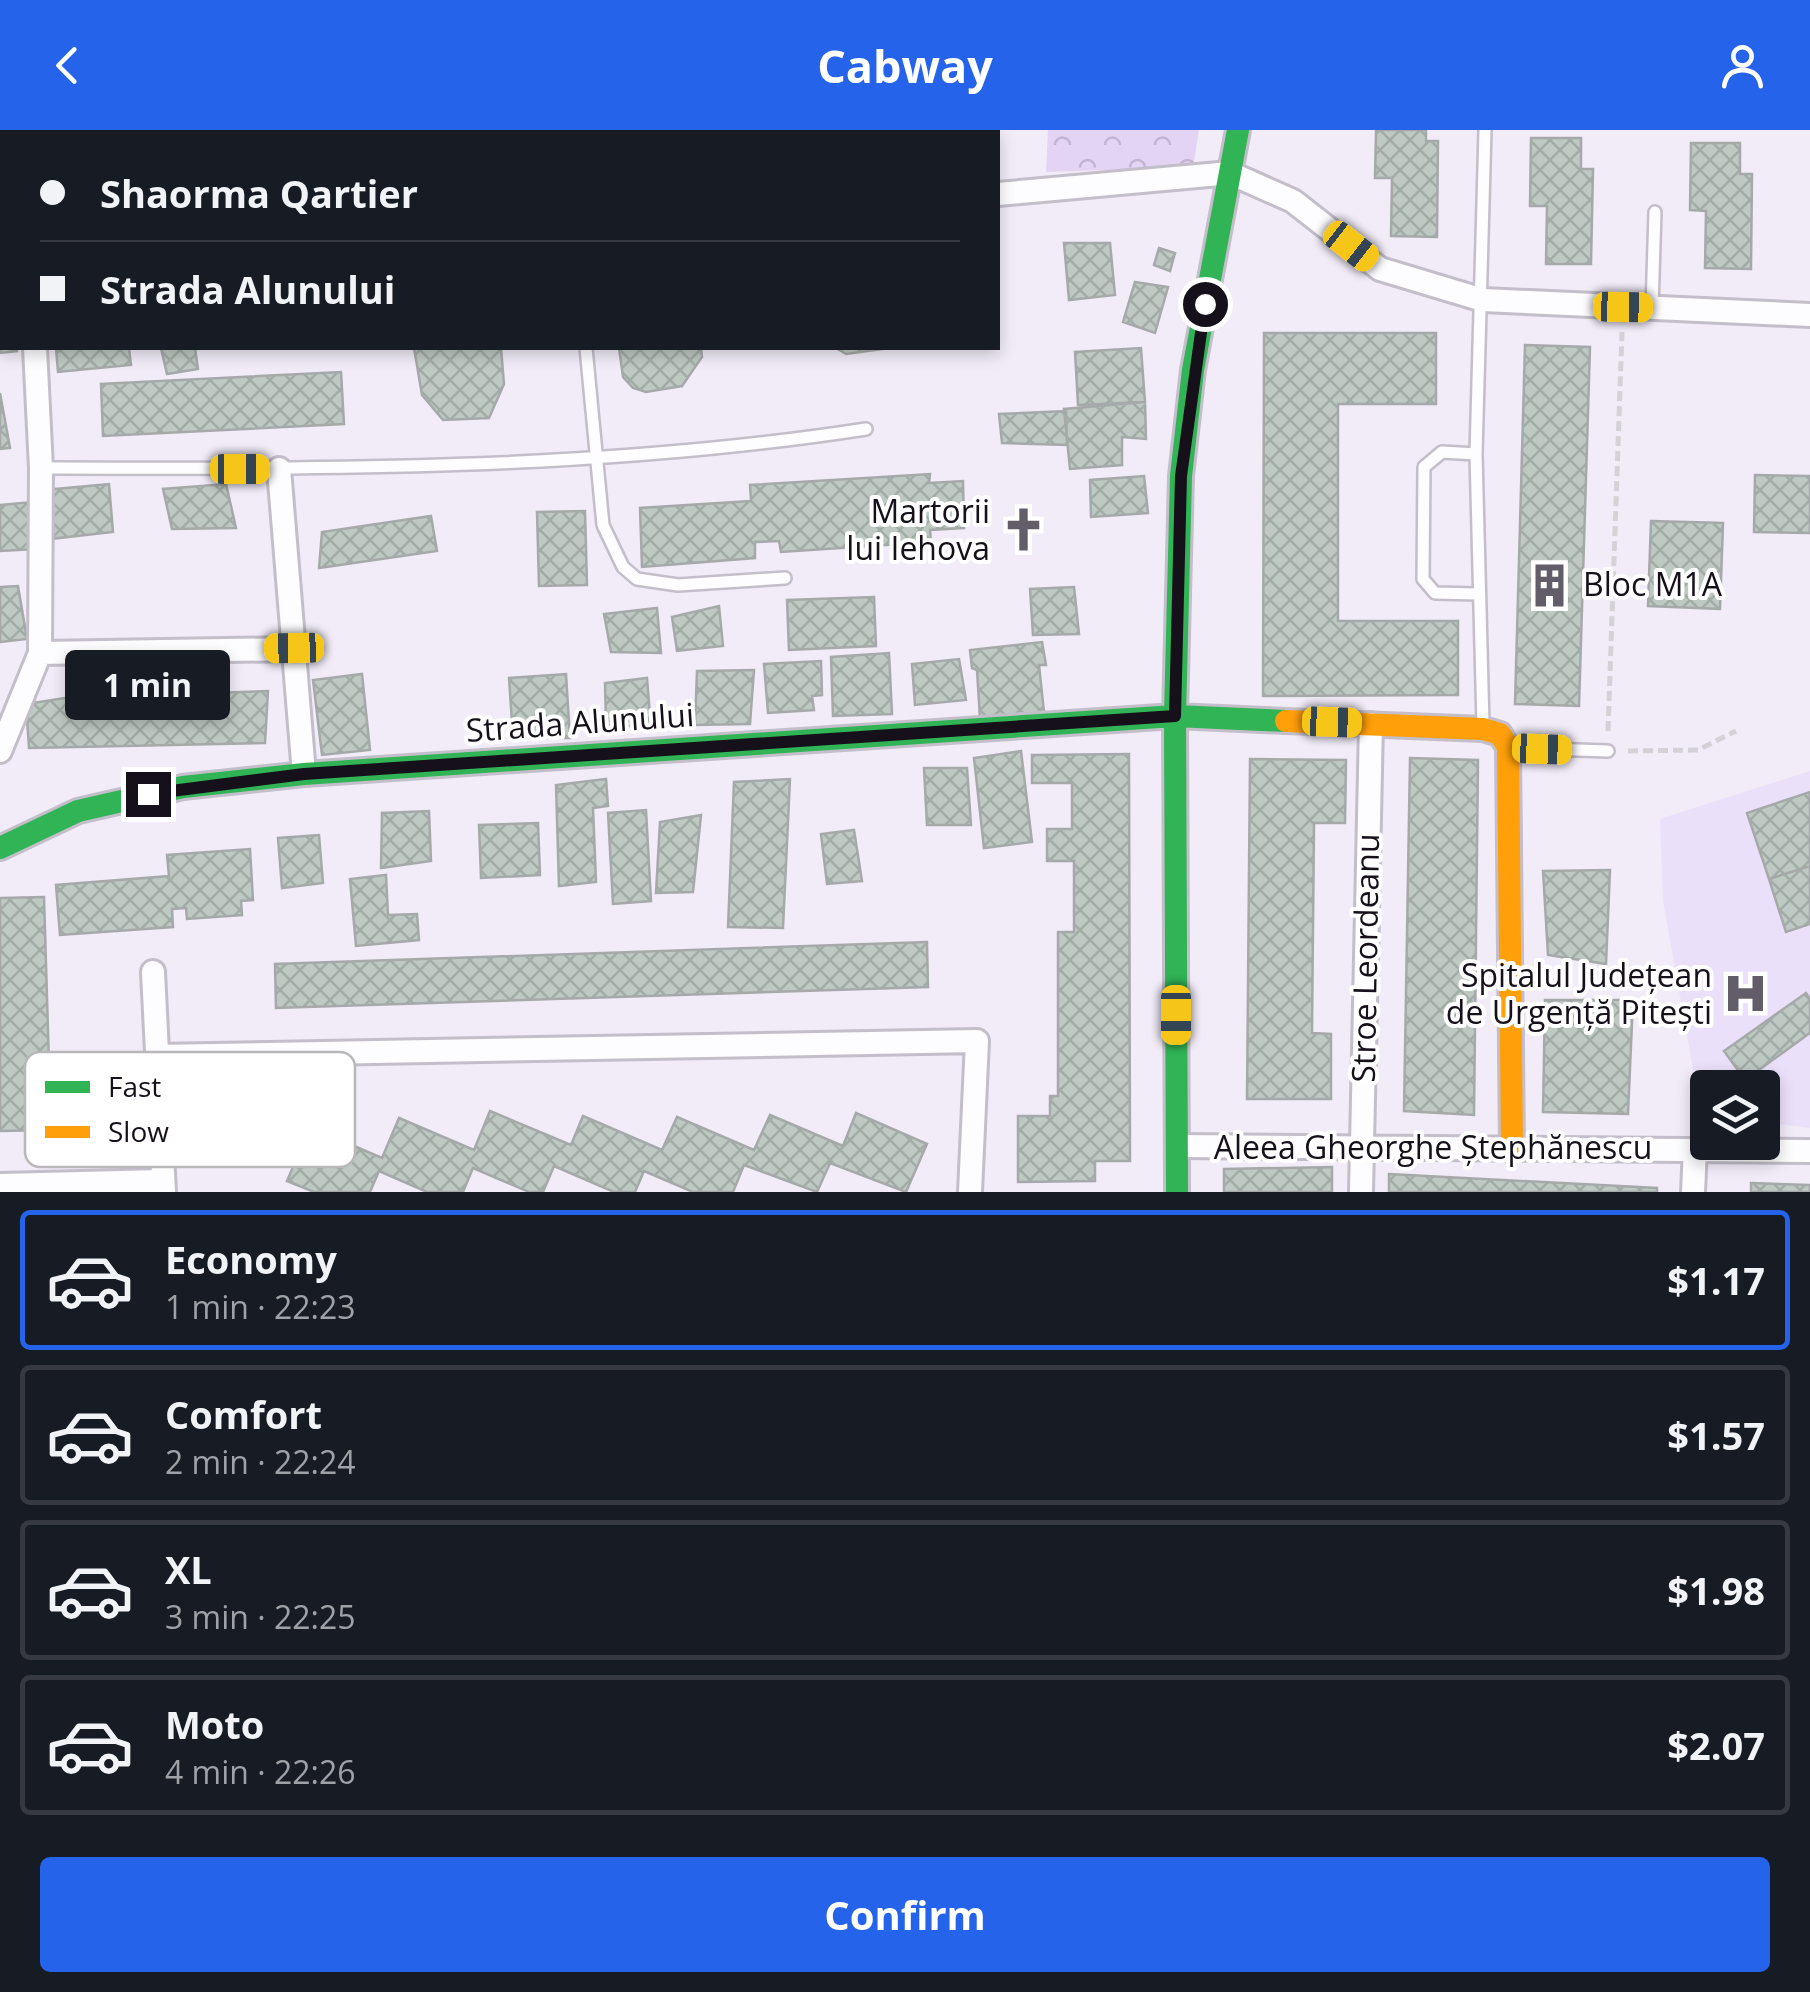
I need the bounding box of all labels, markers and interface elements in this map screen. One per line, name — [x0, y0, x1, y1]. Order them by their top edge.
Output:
text: Cabway — [817, 35, 993, 96]
icon: back — [40, 38, 95, 93]
icon: person — [1715, 38, 1770, 93]
text: Shaorma Qartier — [100, 167, 418, 219]
car — [1318, 216, 1384, 276]
text: Strada Alunului — [100, 263, 395, 315]
route start — [1183, 282, 1228, 327]
car — [1593, 291, 1653, 323]
car — [210, 454, 270, 484]
place label: Martorii lui Iehova — [846, 489, 990, 569]
church icon: Martorii lui Iehova — [999, 506, 1047, 554]
building icon: Bloc M1A — [1526, 561, 1574, 609]
place label: Bloc M1A — [1583, 562, 1723, 605]
car — [264, 632, 324, 664]
callout: 1 min — [66, 649, 230, 719]
text: 1 min — [103, 663, 192, 706]
street label: Strada Alunului — [464, 692, 695, 751]
car — [1301, 706, 1363, 738]
car — [1511, 733, 1573, 765]
route end — [126, 772, 171, 817]
street label: Stroe Leordeanu — [1341, 833, 1388, 1083]
place label: Spitalul Județean de Urgență Pitești — [1446, 953, 1712, 1033]
hospital icon: Spitalul Județean de Urgență Pitești — [1721, 970, 1769, 1018]
car — [1161, 985, 1191, 1045]
legend — [25, 1052, 355, 1167]
text: Fast — [108, 1067, 161, 1105]
map controls — [1690, 1070, 1780, 1160]
button: layers — [1690, 1070, 1780, 1160]
text: Slow — [108, 1112, 169, 1150]
street label: Aleea Gheorghe Ștephănescu — [1214, 1125, 1652, 1168]
text: Economy — [165, 1233, 337, 1285]
icon: car — [45, 1235, 135, 1325]
text: $1.17 — [1667, 1254, 1765, 1306]
text: 1 min · 22:23 — [165, 1285, 356, 1328]
text: Comfort — [165, 1388, 322, 1440]
icon: car — [45, 1390, 135, 1480]
text: $1.57 — [1667, 1409, 1765, 1461]
text: 2 min · 22:24 — [165, 1440, 356, 1483]
text: XL — [165, 1543, 212, 1595]
icon: car — [45, 1545, 135, 1635]
text: $1.98 — [1667, 1564, 1765, 1616]
text: 3 min · 22:25 — [165, 1595, 356, 1638]
text: Moto — [165, 1698, 264, 1750]
icon: car — [45, 1700, 135, 1790]
text: $2.07 — [1667, 1719, 1765, 1771]
text: 4 min · 22:26 — [165, 1750, 356, 1793]
button: Confirm — [40, 1857, 1770, 1972]

